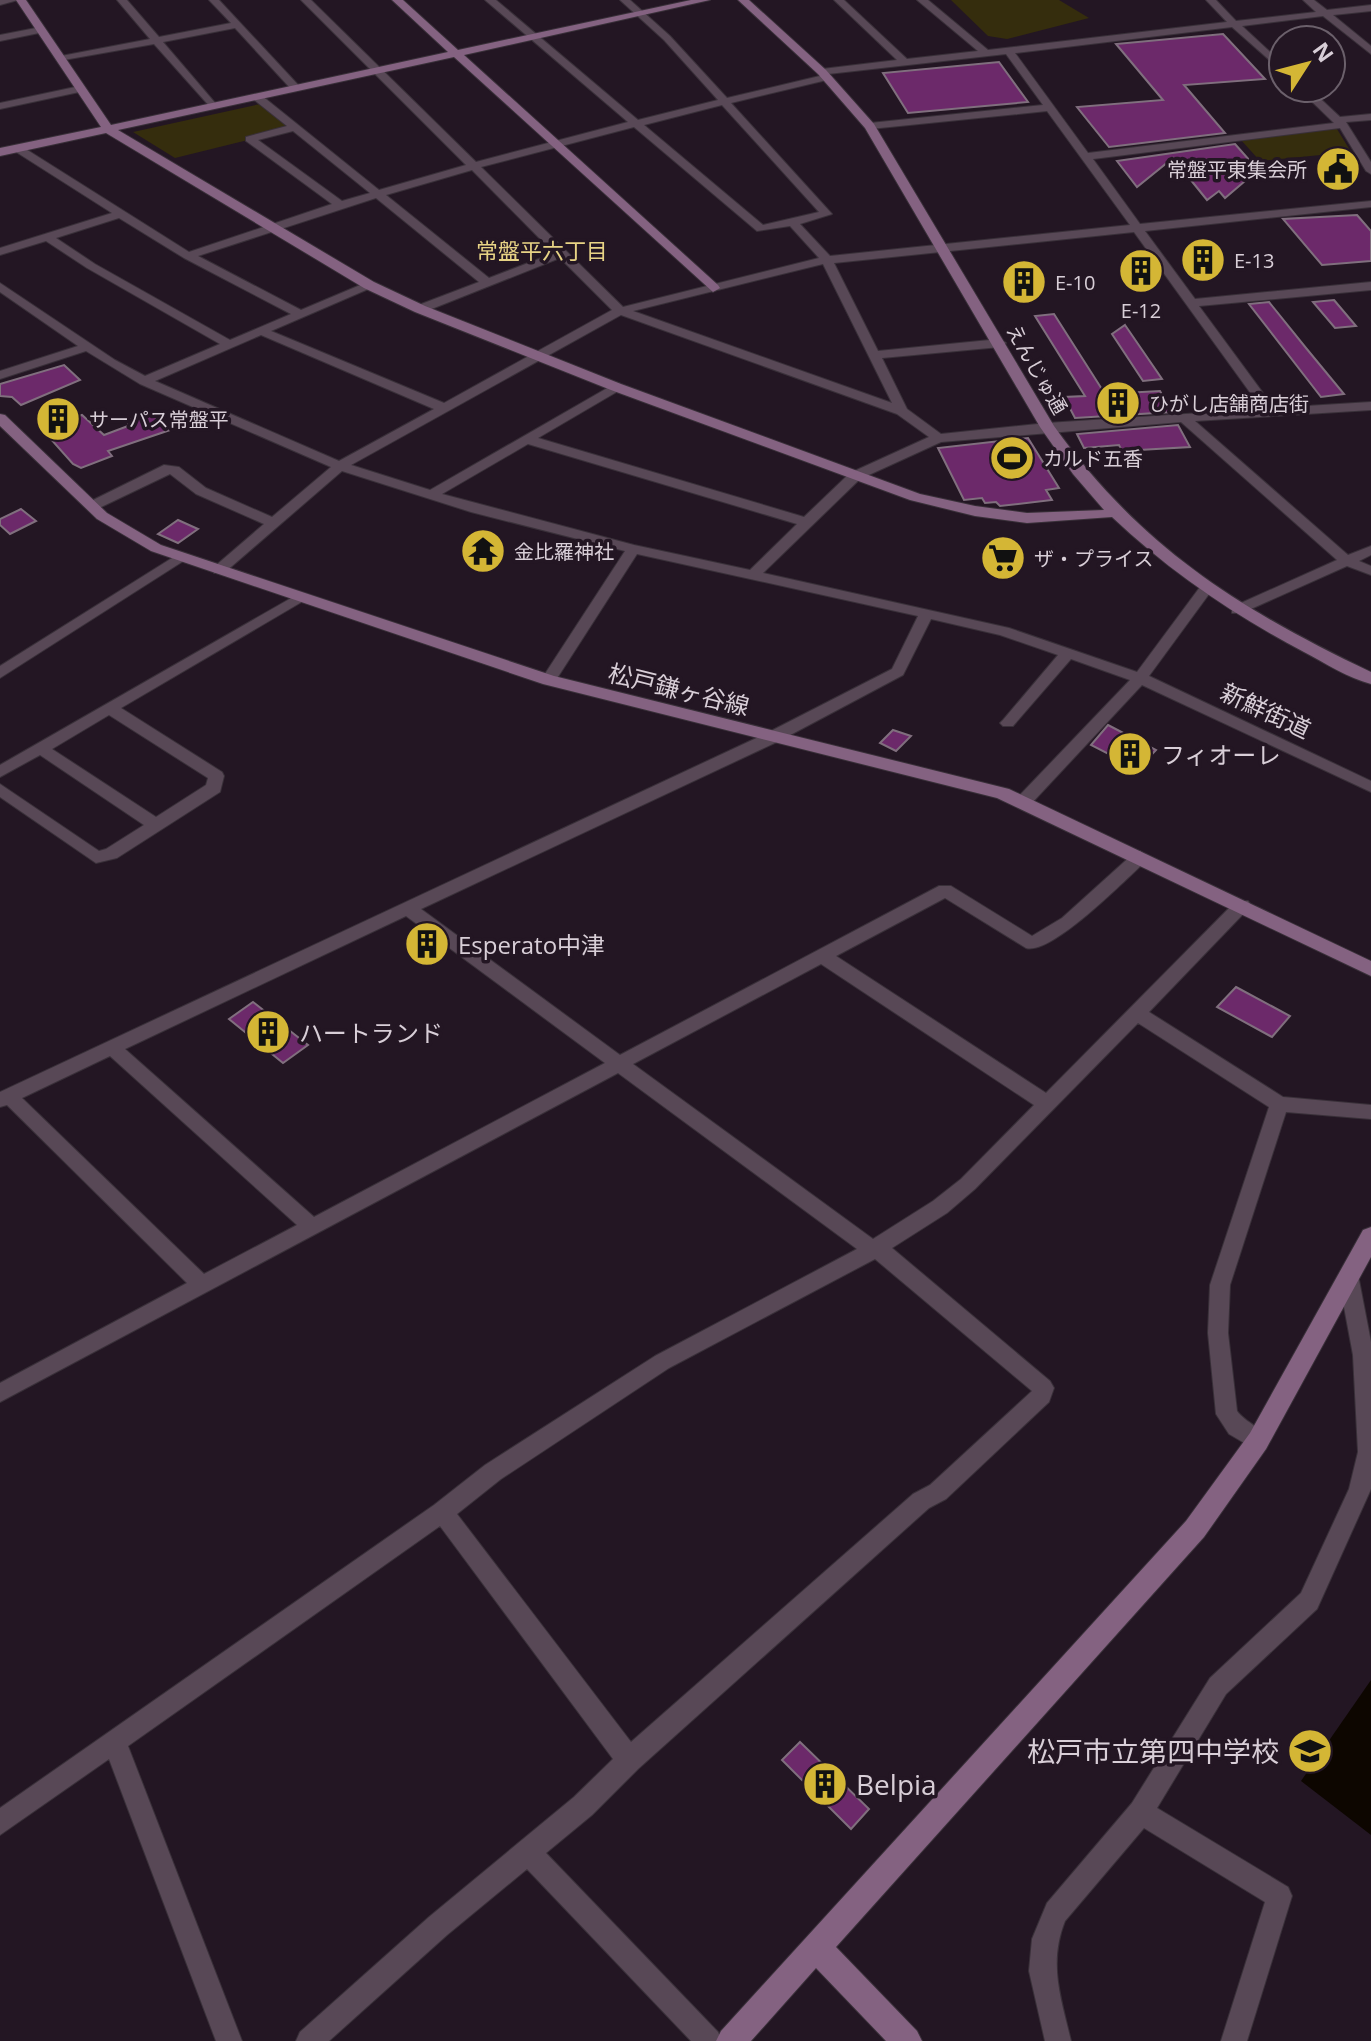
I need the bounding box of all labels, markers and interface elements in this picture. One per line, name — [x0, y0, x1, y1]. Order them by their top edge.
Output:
north arrow — [1267, 24, 1347, 104]
text: N — [1307, 36, 1341, 68]
public building icon: 常盤平東集会所 — [1314, 145, 1362, 193]
place label: 常盤平東集会所 — [1167, 156, 1307, 183]
district label: 常盤平六丁目 — [476, 235, 608, 265]
building icon: E-13 — [1179, 236, 1227, 284]
building icon: E-12 — [1117, 247, 1165, 295]
place label: E-13 — [1234, 247, 1274, 274]
building icon: E-10 — [1000, 258, 1048, 306]
place label: E-10 — [1055, 269, 1095, 296]
place label: E-12 — [1121, 297, 1161, 324]
street label: えんじゅ通 — [1000, 319, 1074, 419]
building icon: ひがし店舗商店街 — [1094, 379, 1142, 427]
place label: ひがし店舗商店街 — [1149, 390, 1309, 417]
building icon: サーパス常盤平 — [34, 395, 82, 443]
place label: サーパス常盤平 — [89, 406, 229, 433]
sports icon: カルド五香 — [988, 434, 1036, 482]
place label: カルド五香 — [1043, 445, 1143, 472]
temple icon: 金比羅神社 — [459, 527, 507, 575]
supermarket icon: ザ・プライス — [979, 534, 1027, 582]
place label: 金比羅神社 — [514, 538, 614, 565]
place label: ザ・プライス — [1034, 545, 1153, 572]
street label: 松戸鎌ヶ谷線 — [605, 656, 753, 722]
street label: 新鮮街道 — [1216, 675, 1316, 745]
building icon: フィオーレ — [1106, 730, 1154, 778]
place label: フィオーレ — [1161, 738, 1281, 771]
building icon: Esperato中津 — [403, 920, 451, 968]
place label: Esperato中津 — [458, 928, 605, 961]
building icon: ハートランド — [244, 1008, 292, 1056]
place label: ハートランド — [299, 1016, 443, 1049]
school or university icon: 松戸市立第四中学校 — [1286, 1727, 1334, 1775]
place label: 松戸市立第四中学校 — [1027, 1732, 1279, 1770]
building icon: Belpia — [801, 1760, 849, 1808]
place label: Belpia — [856, 1765, 937, 1803]

